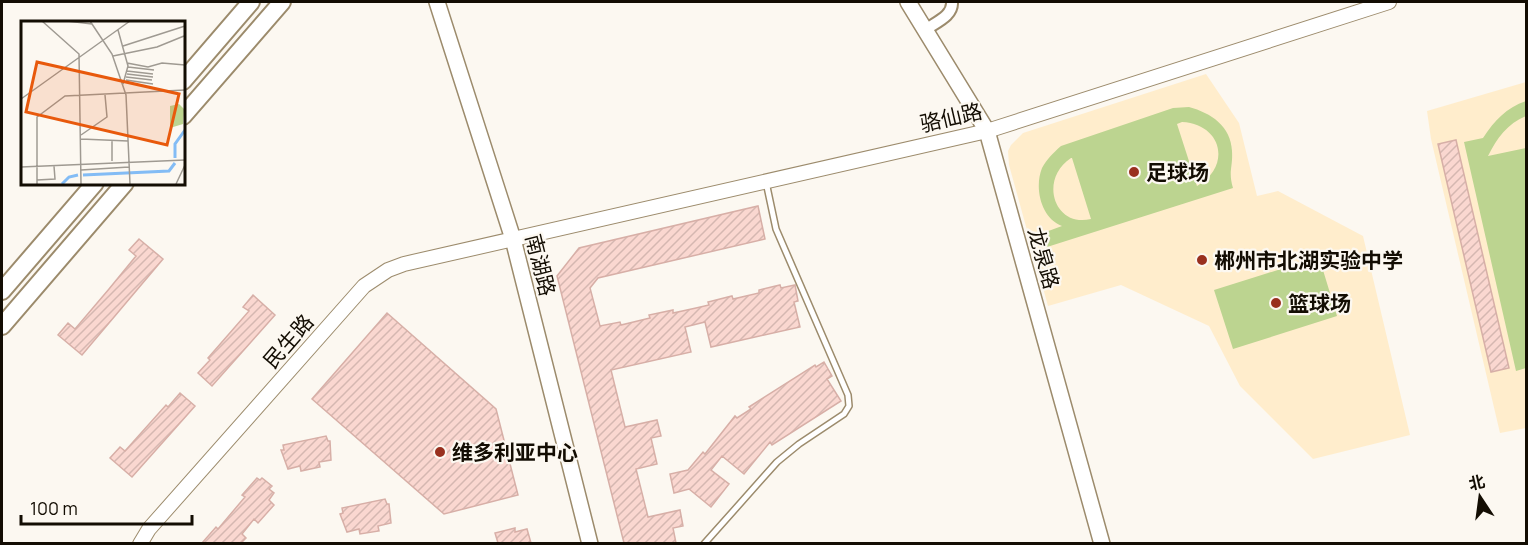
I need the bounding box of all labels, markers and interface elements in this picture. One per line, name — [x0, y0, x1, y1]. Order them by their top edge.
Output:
inset map — [21, 21, 184, 184]
street label: 骆仙路 — [917, 96, 985, 138]
place label: 足球场 — [1146, 158, 1209, 186]
marker: 足球场 — [1127, 165, 1141, 179]
street label: 龙泉路 — [1022, 224, 1066, 292]
street label: 南湖路 — [520, 231, 562, 299]
place label: 郴州市北湖实验中学 — [1214, 246, 1403, 274]
marker: 郴州市北湖实验中学 — [1195, 253, 1209, 267]
place label: 篮球场 — [1288, 289, 1351, 317]
marker: 篮球场 — [1269, 296, 1283, 310]
street label: 民生路 — [257, 308, 319, 374]
place label: 维多利亚中心 — [452, 438, 578, 466]
marker: 维多利亚中心 — [433, 445, 447, 459]
north arrow — [1450, 467, 1510, 527]
text: 北 — [1466, 470, 1487, 495]
scale bar — [21, 488, 192, 526]
text: 100 m — [30, 496, 78, 520]

